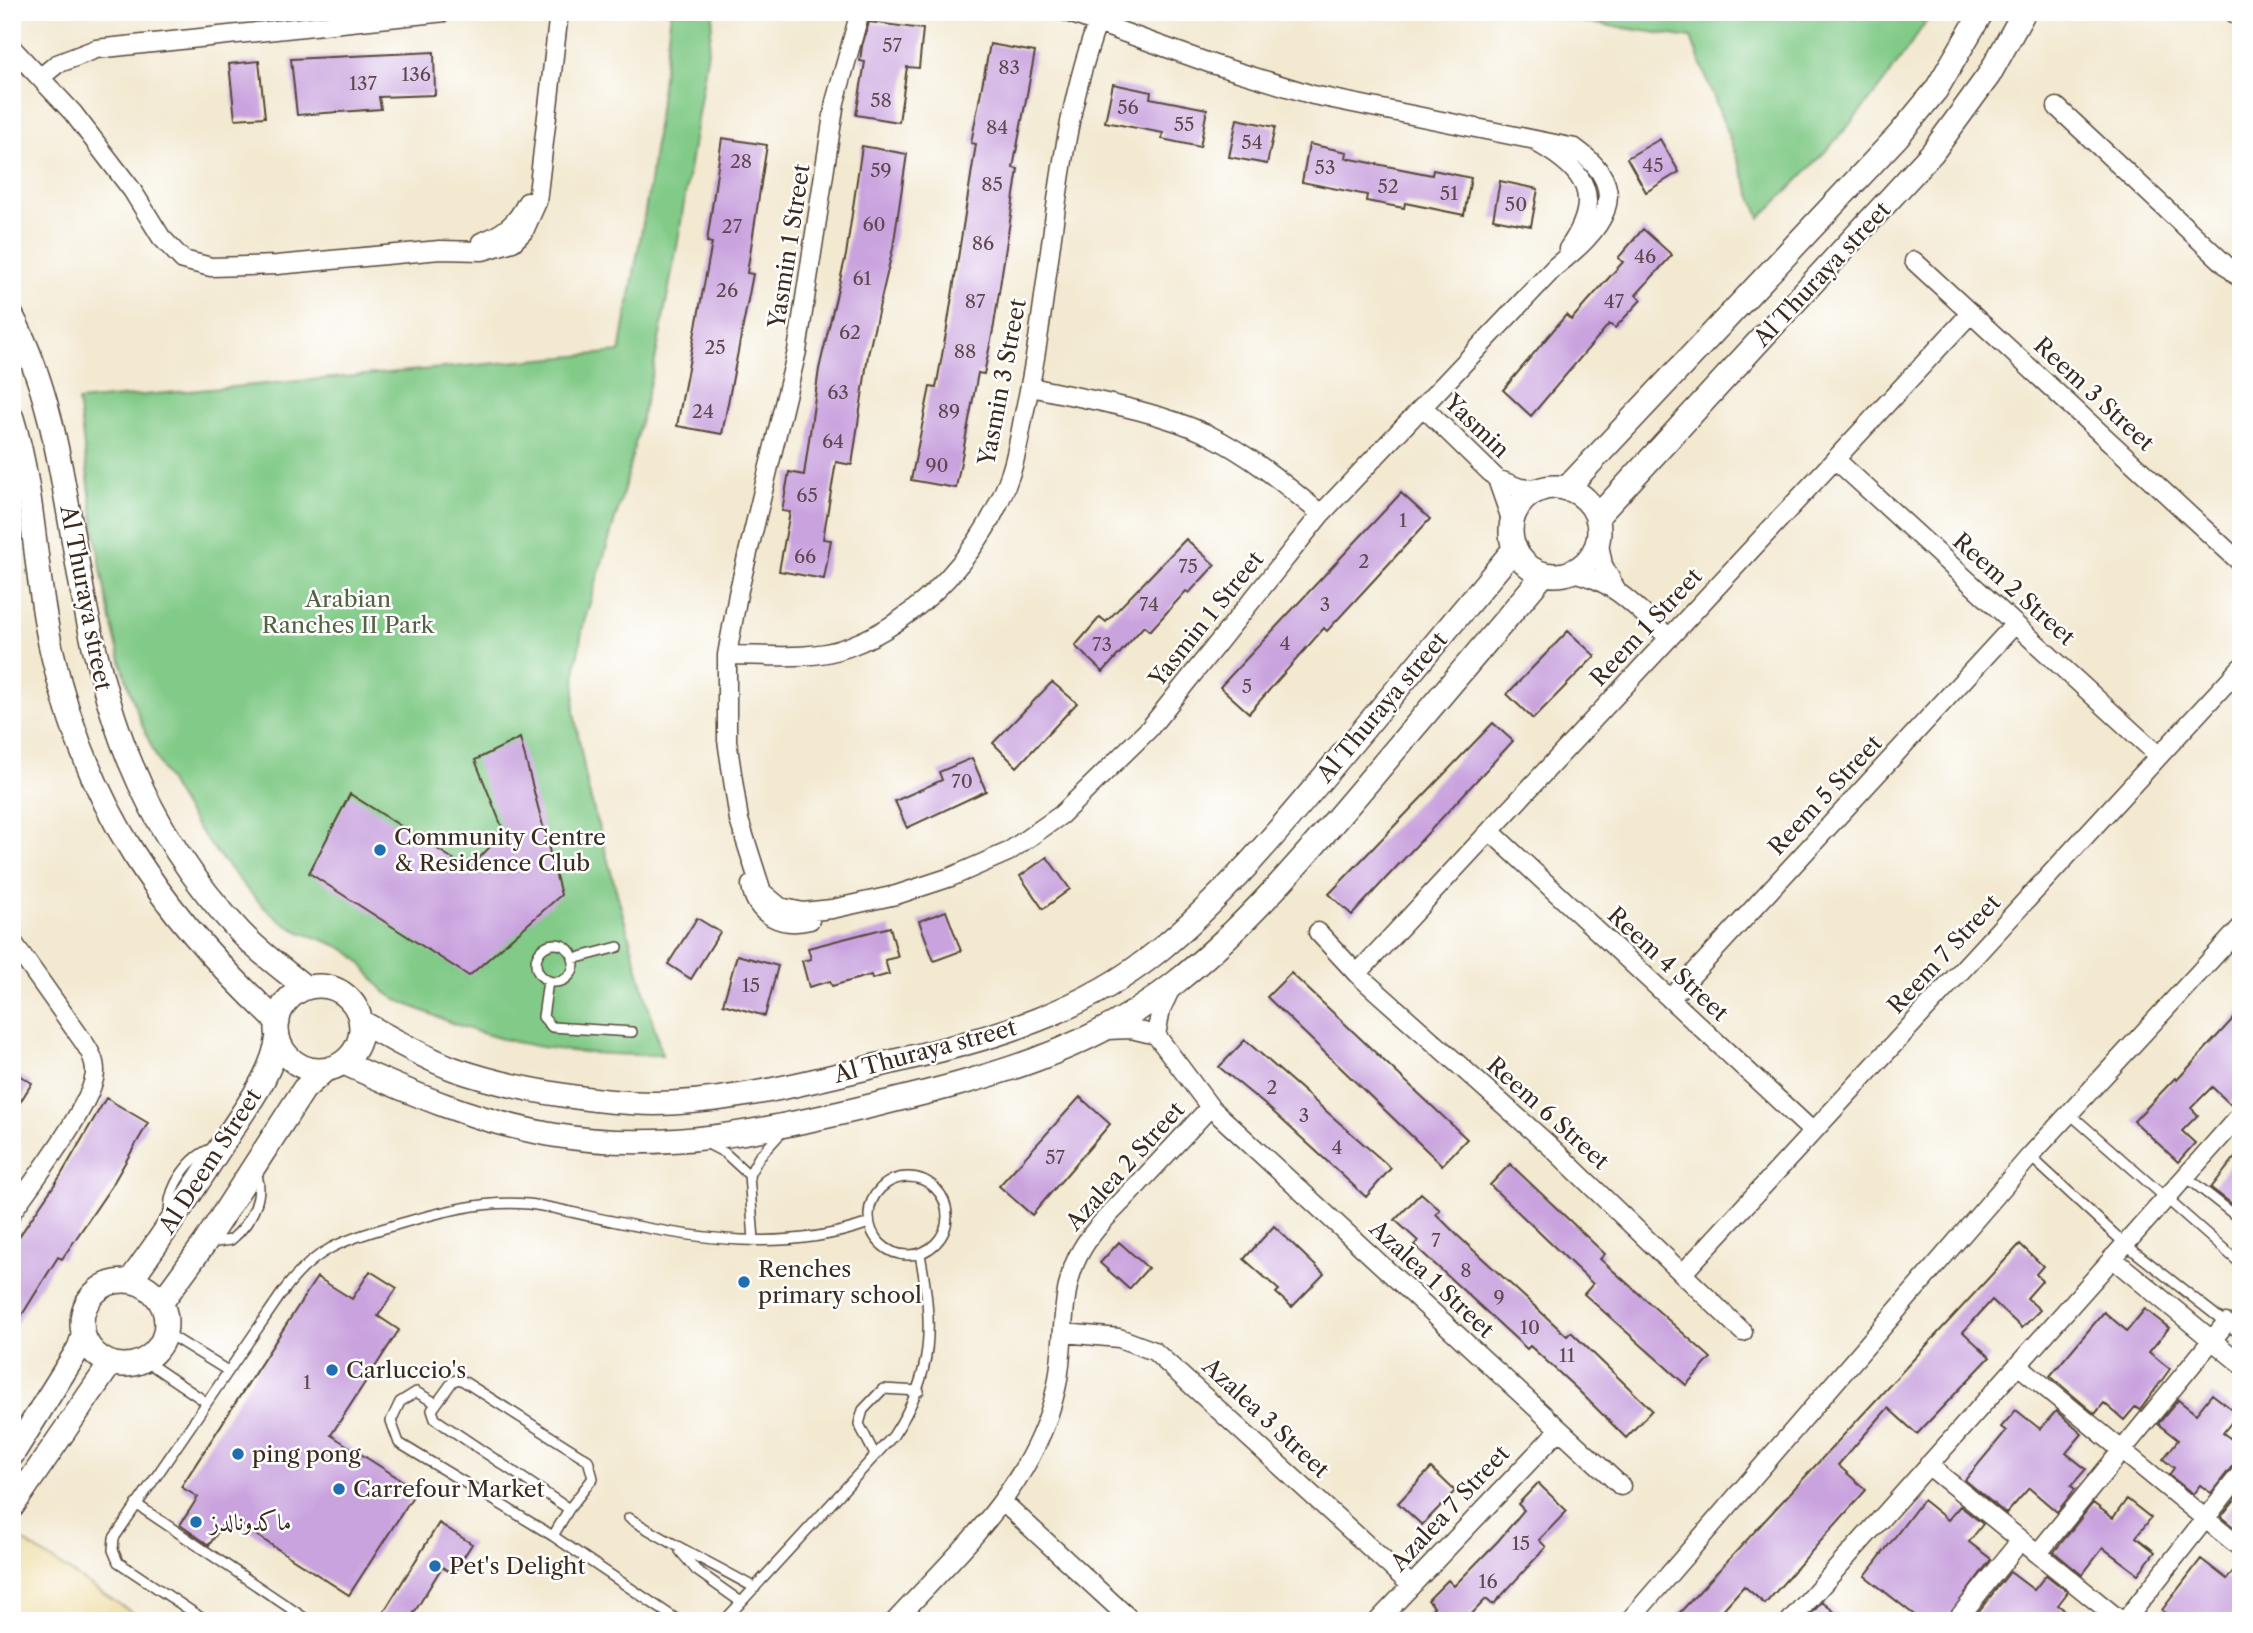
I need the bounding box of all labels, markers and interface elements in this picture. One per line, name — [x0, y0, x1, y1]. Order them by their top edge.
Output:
house number: 57 — [882, 34, 902, 57]
house number: 83 — [998, 56, 1020, 79]
house number: 136 — [401, 63, 431, 86]
house number: 137 — [349, 72, 378, 95]
house number: 58 — [870, 89, 892, 112]
house number: 56 — [1117, 96, 1139, 119]
house number: 55 — [1174, 113, 1194, 136]
house number: 84 — [986, 116, 1008, 139]
house number: 54 — [1241, 131, 1263, 154]
house number: 28 — [730, 150, 752, 173]
house number: 45 — [1642, 154, 1664, 177]
house number: 53 — [1315, 156, 1335, 179]
house number: 59 — [870, 159, 892, 182]
street label: Yasmin 1 Street — [762, 162, 816, 331]
house number: 85 — [981, 173, 1003, 196]
house number: 52 — [1377, 175, 1399, 198]
house number: 51 — [1440, 182, 1458, 205]
house number: 50 — [1505, 193, 1527, 216]
street label: Al Thuraya street — [1747, 196, 1896, 353]
house number: 60 — [862, 213, 886, 236]
house number: 27 — [722, 215, 743, 238]
house number: 86 — [972, 232, 994, 255]
house number: 46 — [1634, 245, 1656, 268]
house number: 61 — [852, 267, 872, 290]
house number: 26 — [716, 279, 738, 302]
house number: 87 — [965, 290, 986, 313]
house number: 47 — [1604, 290, 1625, 313]
street label: Yasmin 3 Street — [972, 296, 1032, 469]
house number: 62 — [839, 321, 861, 344]
street label: Reem 3 Street — [2028, 331, 2160, 457]
house number: 25 — [704, 336, 726, 359]
house number: 88 — [954, 340, 976, 363]
house number: 63 — [827, 381, 849, 404]
street label: Yasmin — [1438, 388, 1515, 464]
house number: 24 — [692, 400, 714, 423]
house number: 89 — [938, 400, 960, 423]
house number: 64 — [822, 430, 844, 453]
house number: 90 — [925, 454, 949, 477]
house number: 65 — [796, 484, 818, 507]
street label: Al Thuraya street — [54, 502, 118, 693]
house number: 1 — [1399, 509, 1407, 532]
street label: Reem 2 Street — [1947, 527, 2081, 651]
house number: 66 — [794, 545, 816, 568]
street label: Yasmin 1 Street — [1142, 546, 1269, 693]
house number: 2 — [1359, 550, 1370, 573]
house number: 75 — [1178, 555, 1198, 578]
street label: Reem 1 Street — [1584, 562, 1708, 692]
park label: Arabian Ranches II Park — [262, 585, 436, 639]
house number: 74 — [1139, 593, 1159, 616]
house number: 3 — [1320, 593, 1330, 616]
street label: Al Thuraya street — [1310, 626, 1453, 789]
house number: 4 — [1280, 632, 1291, 655]
house number: 73 — [1092, 633, 1112, 656]
house number: 5 — [1242, 675, 1252, 698]
street label: Reem 5 Street — [1762, 729, 1888, 861]
house number: 70 — [951, 770, 973, 793]
place label: Community Centre & Residence Club — [394, 823, 606, 877]
marker: Community Centre & Residence Club — [372, 842, 388, 858]
street label: Reem 7 Street — [1882, 889, 2006, 1019]
street label: Reem 4 Street — [1602, 901, 1734, 1027]
house number: 15 — [742, 974, 760, 997]
street label: Al Thuraya street — [830, 1013, 1019, 1089]
street label: Reem 6 Street — [1481, 1051, 1615, 1175]
house number: 2 — [1267, 1076, 1278, 1099]
street label: Al Deem Street — [152, 1083, 267, 1240]
street label: Azalea 2 Street — [1059, 1096, 1190, 1237]
house number: 3 — [1299, 1104, 1309, 1127]
house number: 4 — [1332, 1136, 1343, 1159]
house number: 57 — [1045, 1146, 1065, 1169]
street label: Azalea 1 Street — [1363, 1214, 1500, 1344]
house number: 7 — [1431, 1229, 1441, 1252]
place label: Renches primary school — [758, 1255, 922, 1309]
house number: 8 — [1460, 1259, 1472, 1282]
marker: Renches primary school — [736, 1274, 752, 1290]
house number: 9 — [1493, 1286, 1505, 1309]
house number: 10 — [1520, 1316, 1540, 1339]
house number: 11 — [1559, 1344, 1575, 1367]
street label: Azalea 3 Street — [1196, 1352, 1335, 1484]
place label: Carluccio's — [346, 1356, 466, 1384]
marker: Carluccio's — [324, 1362, 340, 1378]
house number: 1 — [303, 1371, 311, 1394]
street label: Azalea 7 Street — [1384, 1439, 1515, 1577]
place label: ping pong — [252, 1440, 362, 1468]
marker: ping pong — [230, 1446, 246, 1462]
place label: Carrefour Market — [353, 1475, 545, 1503]
marker: Carrefour Market — [331, 1481, 347, 1497]
place label: ماكدونالدز — [208, 1508, 291, 1536]
marker: ماكدونالدز — [188, 1514, 204, 1530]
house number: 15 — [1512, 1532, 1530, 1555]
place label: Pet's Delight — [449, 1552, 586, 1580]
marker: Pet's Delight — [427, 1558, 443, 1574]
house number: 16 — [1478, 1570, 1498, 1593]

